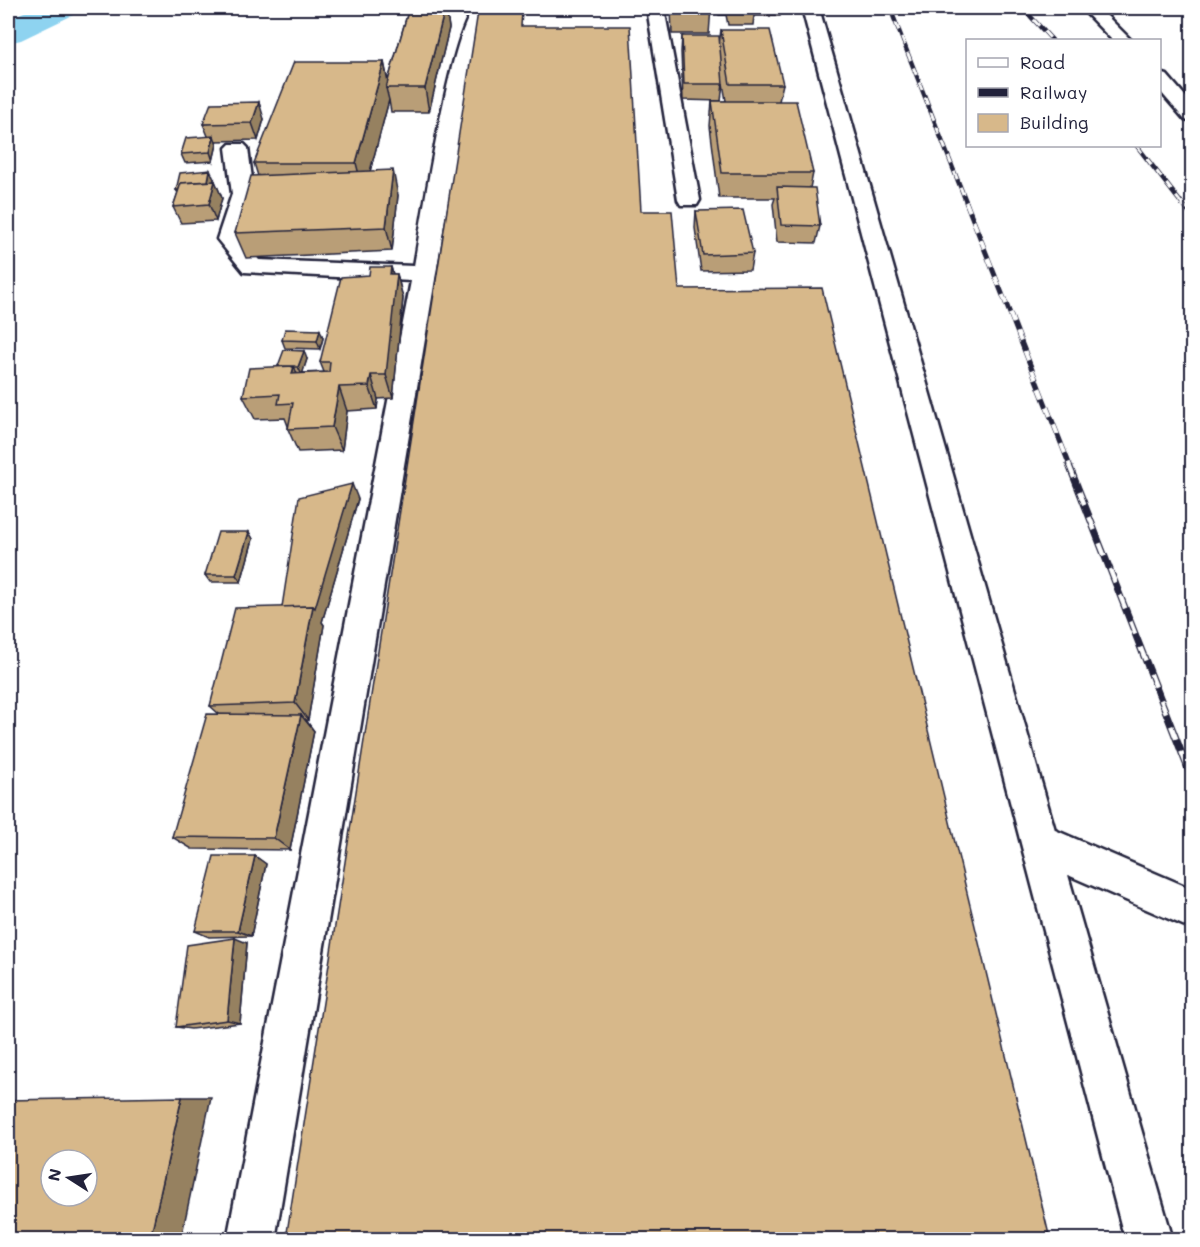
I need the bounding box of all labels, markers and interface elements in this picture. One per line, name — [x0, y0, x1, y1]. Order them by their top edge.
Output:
legend — [966, 39, 1161, 147]
text: Road — [1020, 50, 1065, 74]
text: Railway — [1020, 80, 1087, 104]
text: Building — [1020, 110, 1088, 134]
north arrow — [39, 1148, 99, 1208]
text: N — [42, 1167, 65, 1183]

